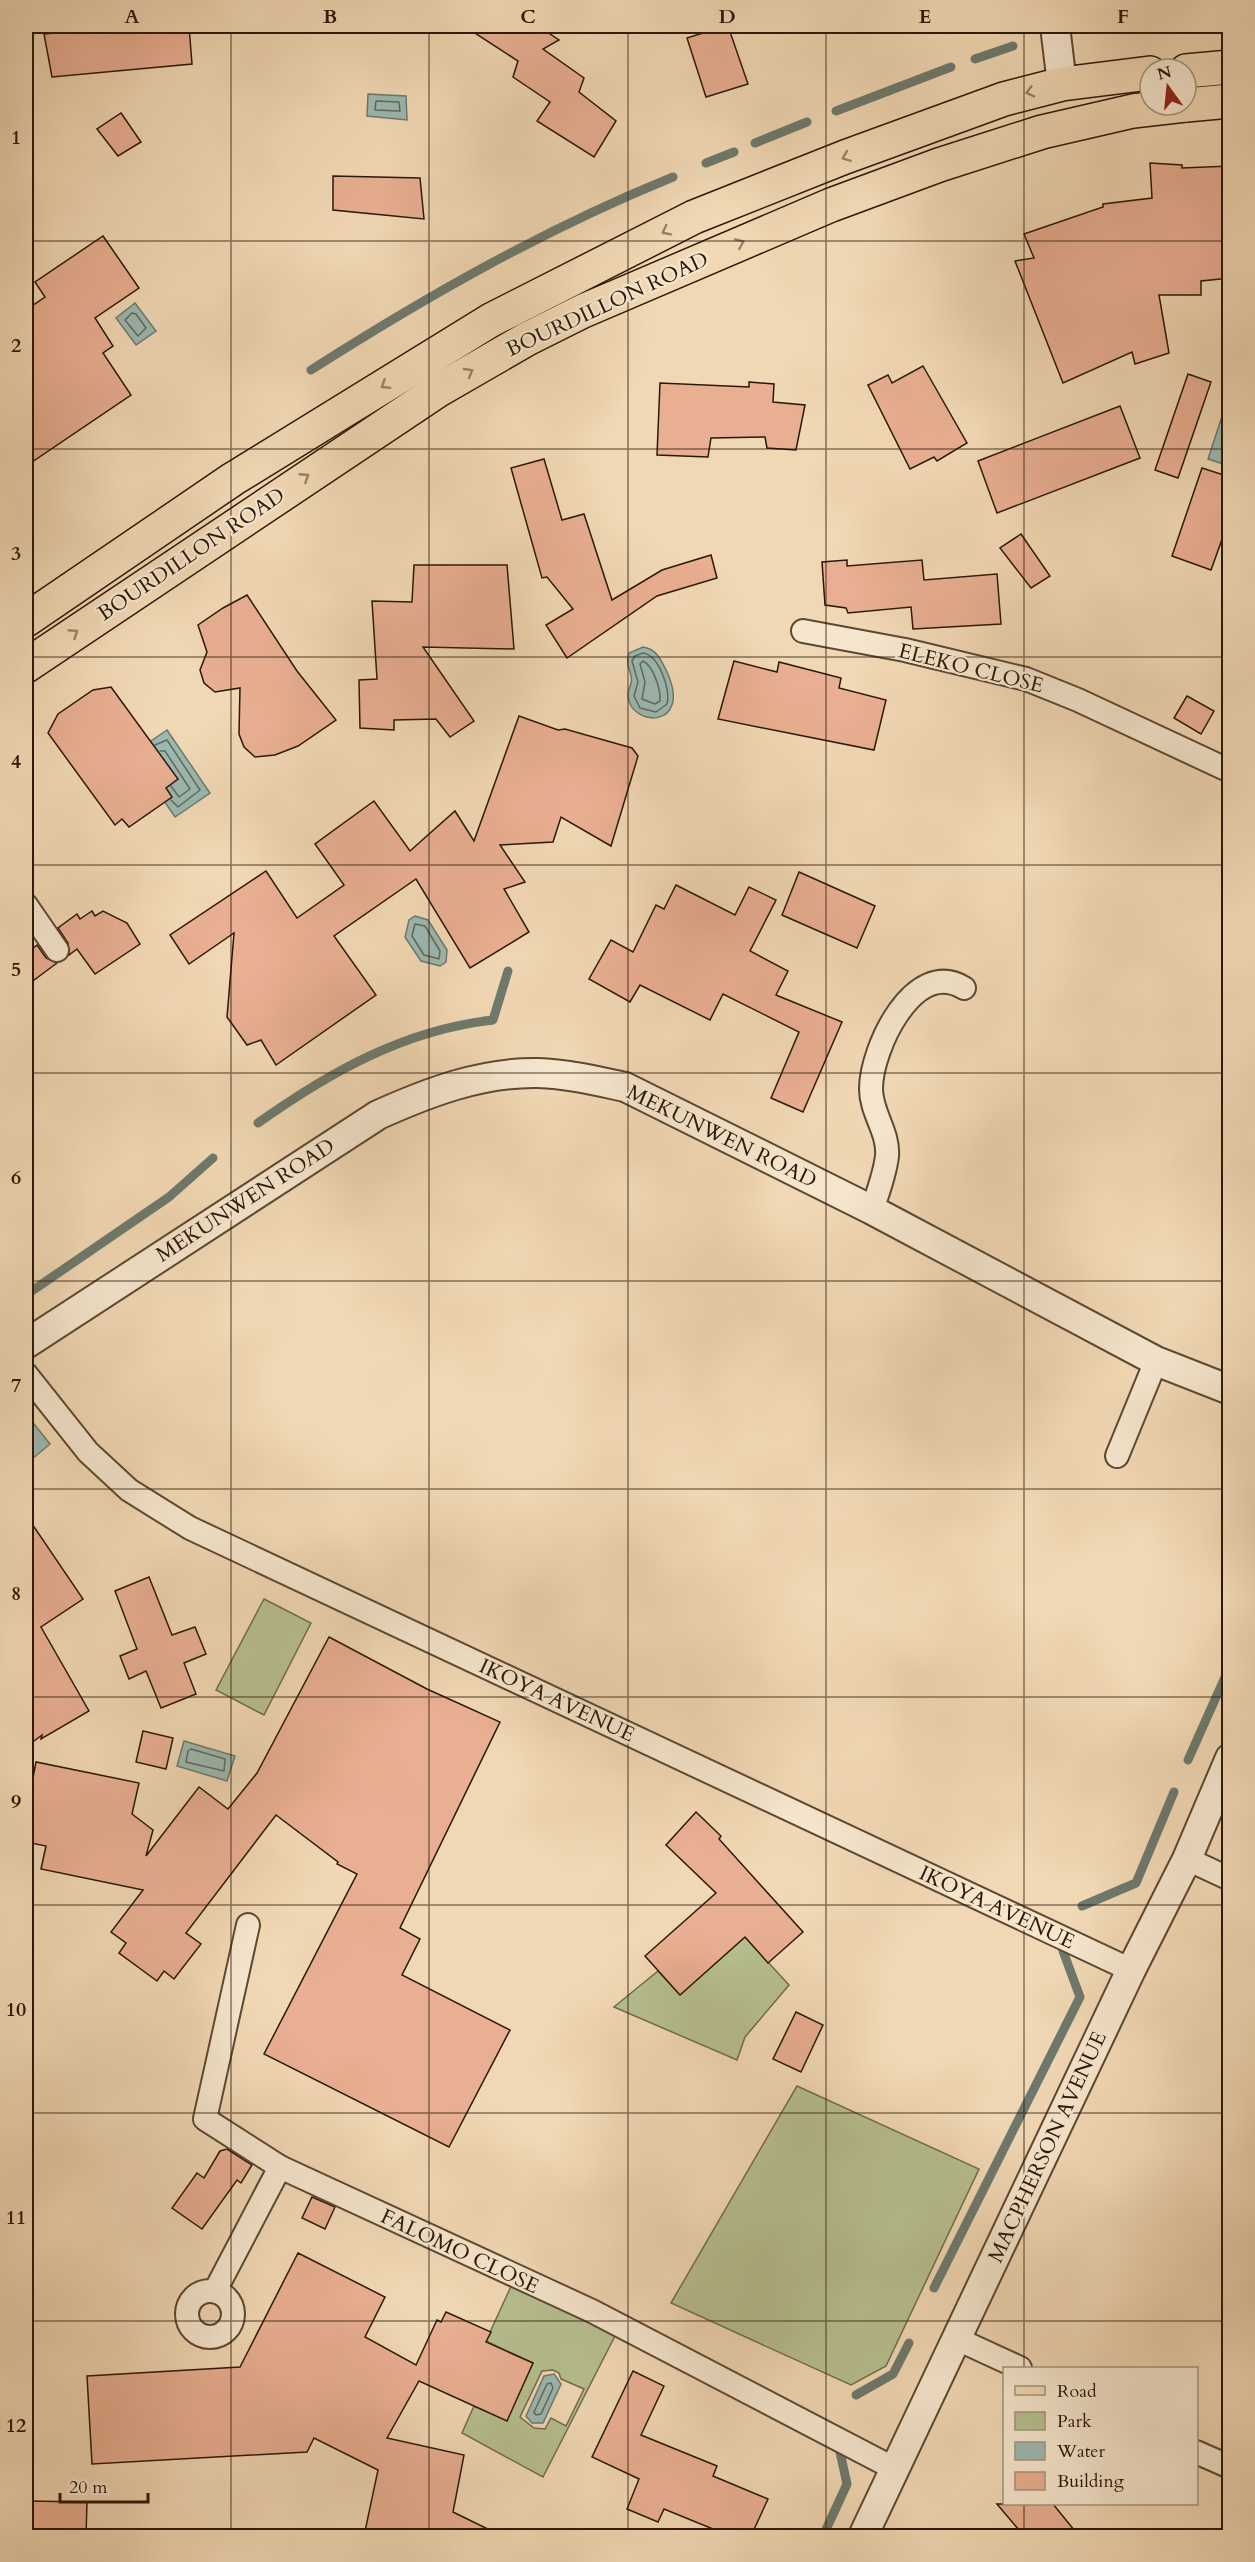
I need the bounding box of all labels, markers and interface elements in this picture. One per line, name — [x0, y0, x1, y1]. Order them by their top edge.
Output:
text: A — [124, 3, 140, 30]
text: B — [323, 3, 337, 30]
text: C — [520, 3, 536, 30]
text: D — [718, 3, 736, 30]
text: E — [919, 3, 931, 30]
text: F — [1117, 3, 1129, 30]
north arrow — [1138, 57, 1198, 117]
text: N — [1155, 61, 1174, 86]
one-way arrow — [1025, 85, 1035, 98]
text: 1 — [11, 124, 21, 151]
one-way arrow — [841, 149, 852, 162]
one-way arrow — [662, 224, 673, 236]
one-way arrow — [734, 238, 745, 250]
street label: BOURDILLON ROAD — [501, 245, 713, 364]
text: 2 — [11, 332, 21, 359]
one-way arrow — [463, 368, 474, 379]
one-way arrow — [381, 378, 391, 390]
one-way arrow — [299, 473, 310, 484]
street label: BOURDILLON ROAD — [92, 481, 291, 628]
text: 3 — [11, 540, 21, 567]
one-way arrow — [67, 629, 78, 640]
street label: ELEKO CLOSE — [895, 636, 1046, 701]
text: 4 — [11, 748, 21, 775]
text: 5 — [11, 956, 21, 983]
street label: MEKUNWEN ROAD — [622, 1078, 822, 1195]
street label: MEKUNWEN ROAD — [150, 1132, 340, 1269]
text: 6 — [11, 1164, 21, 1191]
text: 7 — [11, 1372, 21, 1399]
text: 8 — [11, 1580, 21, 1607]
street label: IKOYA AVENUE — [474, 1652, 639, 1749]
text: 9 — [11, 1788, 21, 1815]
street label: IKOYA AVENUE — [914, 1859, 1079, 1956]
text: 10 — [6, 1996, 26, 2023]
street label: MACPHERSON AVENUE — [981, 2027, 1114, 2267]
street label: FALOMO CLOSE — [376, 2202, 544, 2301]
text: 11 — [6, 2204, 26, 2231]
legend — [1003, 2367, 1198, 2505]
text: Road — [1057, 2379, 1097, 2404]
text: Park — [1057, 2409, 1092, 2434]
text: 12 — [6, 2412, 26, 2439]
text: Water — [1056, 2439, 1106, 2464]
scale bar — [60, 2466, 148, 2504]
text: Building — [1057, 2469, 1125, 2494]
text: 20 m — [69, 2475, 108, 2500]

